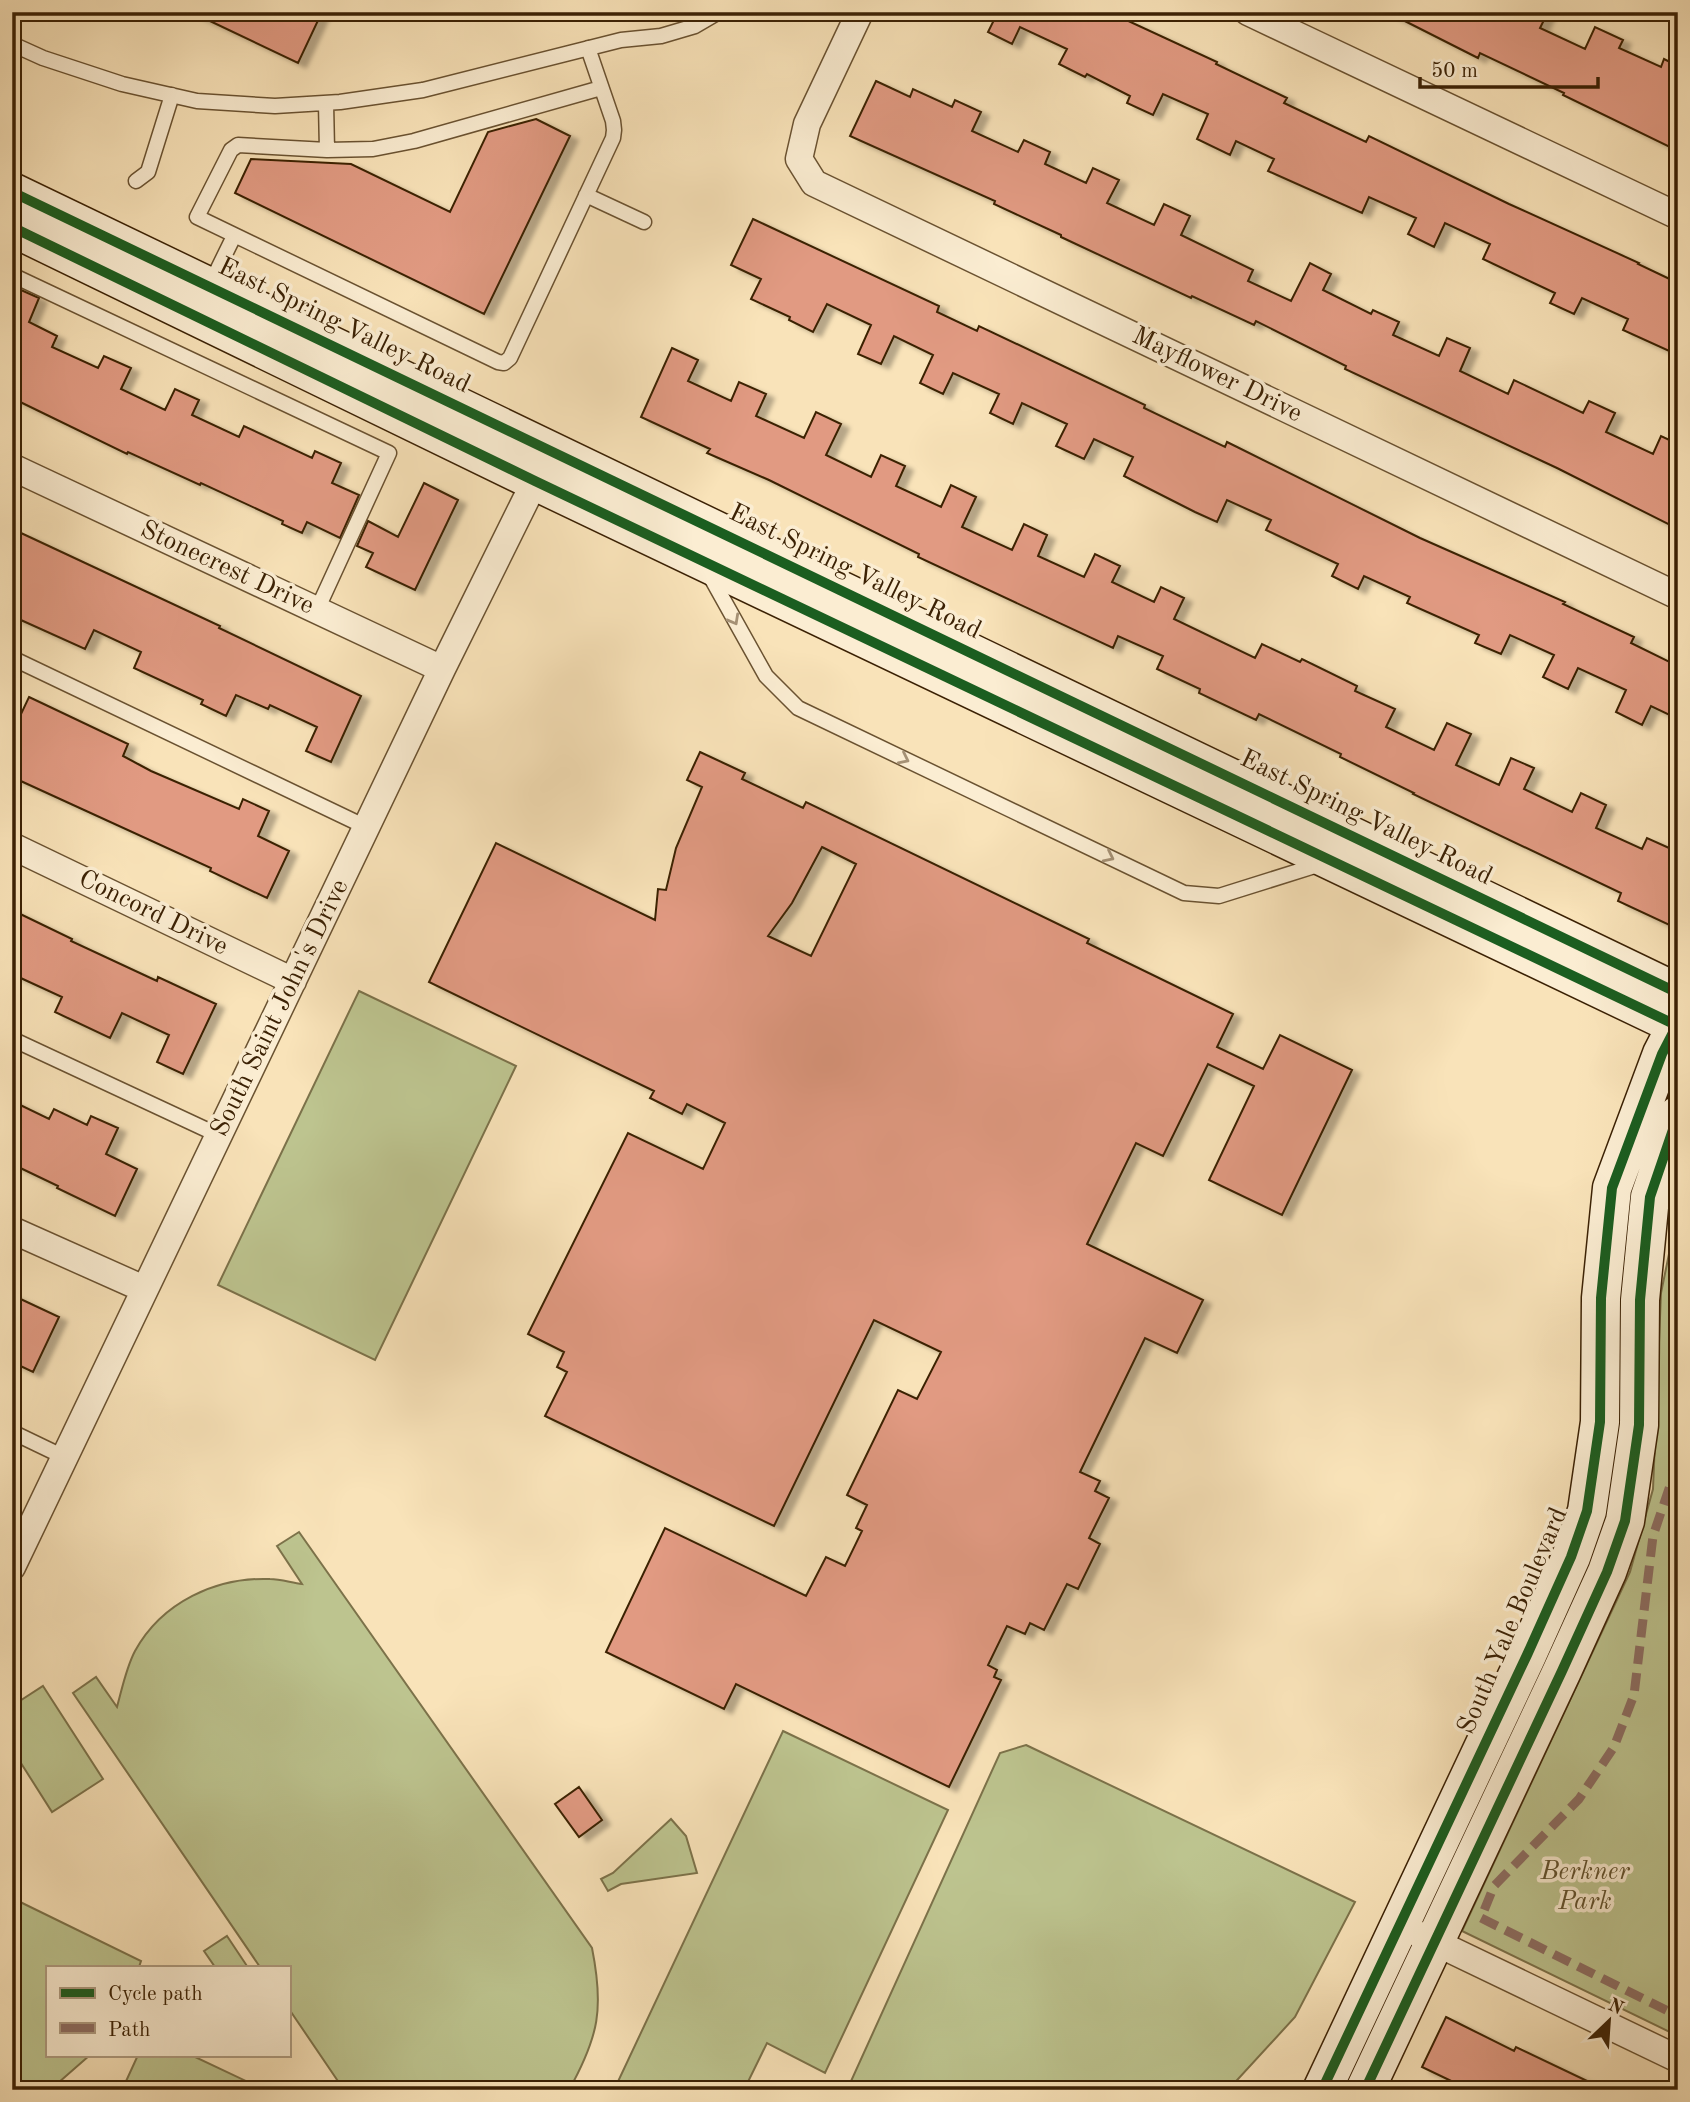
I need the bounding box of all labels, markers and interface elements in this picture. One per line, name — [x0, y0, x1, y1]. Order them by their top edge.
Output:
scale bar — [1420, 46, 1599, 90]
text: 50 m — [1431, 61, 1478, 82]
street label: East Spring Valley Road — [214, 254, 474, 398]
street label: Mayflower Drive — [1128, 323, 1306, 427]
street label: East Spring Valley Road — [725, 500, 985, 644]
street label: Stonecrest Drive — [136, 516, 318, 620]
one-way arrow — [726, 613, 739, 625]
street label: East Spring Valley Road — [1236, 746, 1496, 890]
one-way arrow — [897, 751, 909, 765]
one-way arrow — [1102, 849, 1115, 863]
street label: Concord Drive — [74, 866, 232, 960]
street label: South Saint John's Drive — [206, 875, 354, 1141]
street label: South Yale Boulevard — [1453, 1504, 1573, 1738]
park label: Berkner Park — [1539, 1859, 1630, 1915]
legend — [46, 1966, 290, 2056]
text: Cycle path — [108, 1984, 203, 2005]
north arrow — [1574, 1986, 1644, 2056]
text: N — [1605, 1996, 1626, 2020]
text: Path — [108, 2020, 151, 2041]

